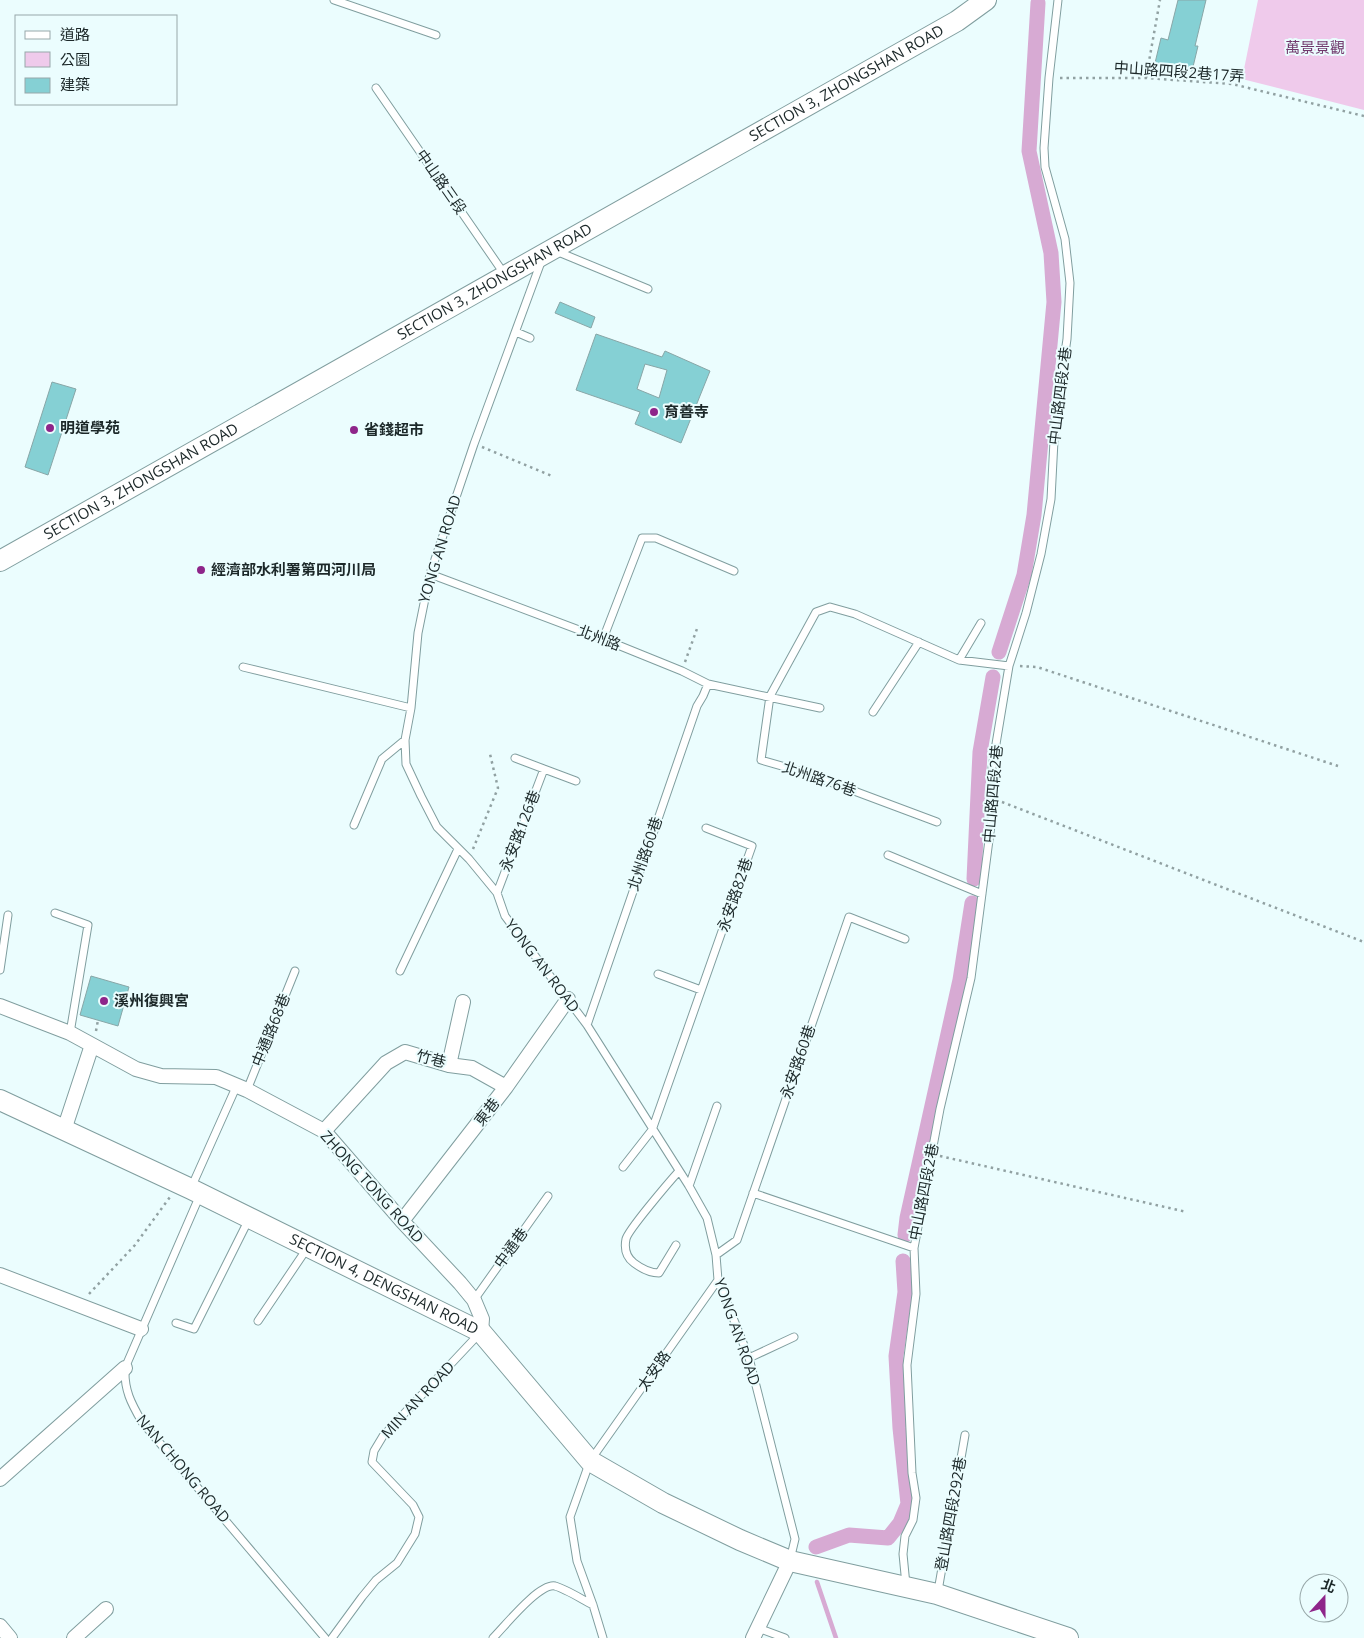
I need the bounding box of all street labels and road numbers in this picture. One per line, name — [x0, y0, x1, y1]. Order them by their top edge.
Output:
street label: SECTION 3, ZHONGSHAN ROAD — [745, 20, 947, 145]
street label: 中山路四段2巷17弄 — [1113, 56, 1245, 86]
street label: 中山路三段 — [412, 145, 472, 218]
street label: SECTION 3, ZHONGSHAN ROAD — [393, 218, 595, 344]
street label: 中山路四段2巷 — [1043, 346, 1075, 446]
street label: SECTION 3, ZHONGSHAN ROAD — [40, 418, 242, 543]
street label: YONG AN ROAD — [413, 492, 465, 605]
street label: 北州路 — [575, 620, 624, 654]
street label: 中山路四段2巷 — [978, 744, 1006, 844]
street label: 北州路76巷 — [780, 756, 859, 800]
street label: 永安路126巷 — [494, 787, 544, 874]
street label: 北州路60巷 — [622, 814, 666, 893]
street label: 永安路82巷 — [712, 855, 756, 934]
street label: YONG AN ROAD — [501, 915, 585, 1016]
street label: 中通路68巷 — [246, 990, 294, 1069]
street label: 永安路60巷 — [775, 1022, 819, 1101]
street label: 竹巷 — [414, 1044, 448, 1072]
street label: 東巷 — [469, 1093, 503, 1129]
street label: ZHONG TONG ROAD — [317, 1126, 429, 1247]
street label: 中山路四段2巷 — [904, 1142, 942, 1242]
street label: 中通巷 — [489, 1223, 532, 1271]
street label: SECTION 4, DENGSHAN ROAD — [287, 1228, 482, 1338]
street label: YONG AN ROAD — [710, 1275, 766, 1388]
street label: 太安路 — [632, 1346, 674, 1395]
street label: MIN AN ROAD — [376, 1356, 458, 1442]
street label: NAN CHONG ROAD — [133, 1410, 235, 1527]
street label: 登山路四段292巷 — [930, 1455, 970, 1573]

